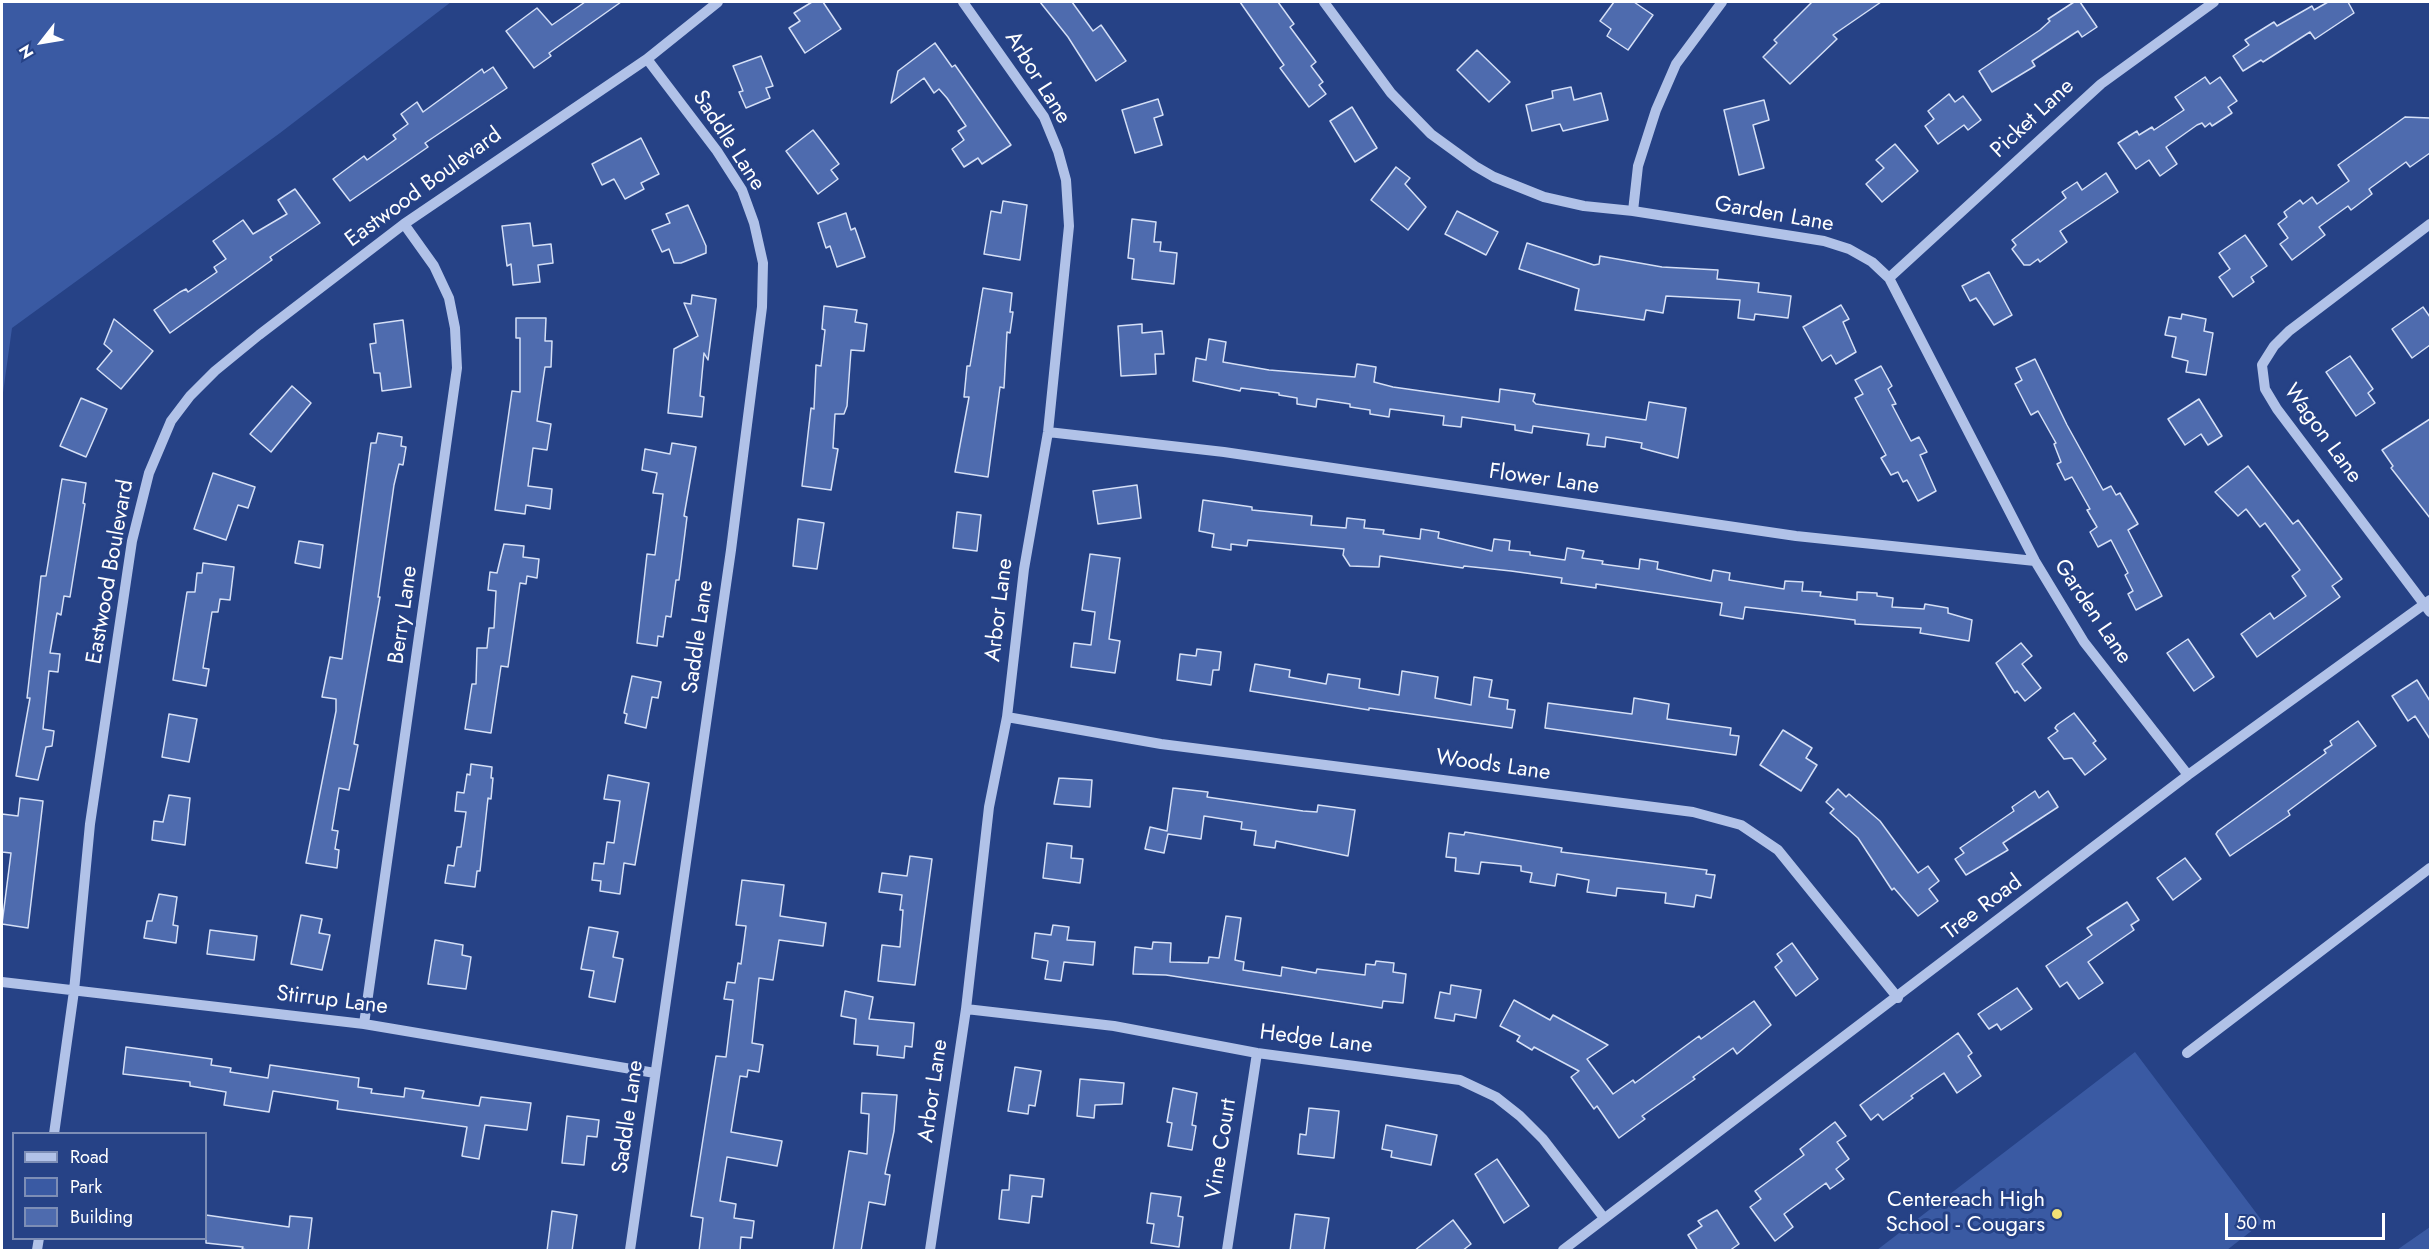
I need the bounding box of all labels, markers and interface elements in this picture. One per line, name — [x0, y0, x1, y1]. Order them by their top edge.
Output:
north arrow — [12, 12, 72, 72]
street label: Arbor Lane — [998, 27, 1076, 129]
text: N — [13, 40, 39, 63]
street label: Picket Lane — [1986, 74, 2080, 164]
street label: Saddle Lane — [686, 86, 770, 196]
street label: Eastwood Boulevard — [341, 122, 507, 254]
street label: Garden Lane — [1712, 192, 1836, 238]
street label: Wagon Lane — [2277, 379, 2367, 489]
street label: Flower Lane — [1487, 459, 1601, 501]
street label: Eastwood Boulevard — [82, 478, 140, 666]
street label: Garden Lane — [2047, 555, 2137, 669]
street label: Arbor Lane — [981, 557, 1019, 663]
street label: Berry Lane — [384, 564, 424, 666]
street label: Saddle Lane — [678, 579, 720, 695]
street label: Woods Lane — [1434, 745, 1552, 787]
street label: Tree Road — [1938, 870, 2028, 946]
street label: Stirrup Lane — [275, 981, 389, 1021]
street label: Hedge Lane — [1258, 1020, 1374, 1060]
street label: Arbor Lane — [914, 1038, 954, 1144]
street label: Saddle Lane — [608, 1059, 650, 1175]
street label: Vine Court — [1201, 1097, 1243, 1201]
legend — [12, 1132, 207, 1240]
text: Road — [70, 1144, 109, 1170]
text: Park — [70, 1174, 102, 1200]
place label: Centereach High School - Cougars — [1886, 1188, 2045, 1240]
scale bar — [2228, 1201, 2388, 1239]
text: Building — [70, 1204, 133, 1230]
marker: Centereach High School - Cougars — [2050, 1207, 2064, 1221]
text: 50 m — [2236, 1210, 2276, 1236]

